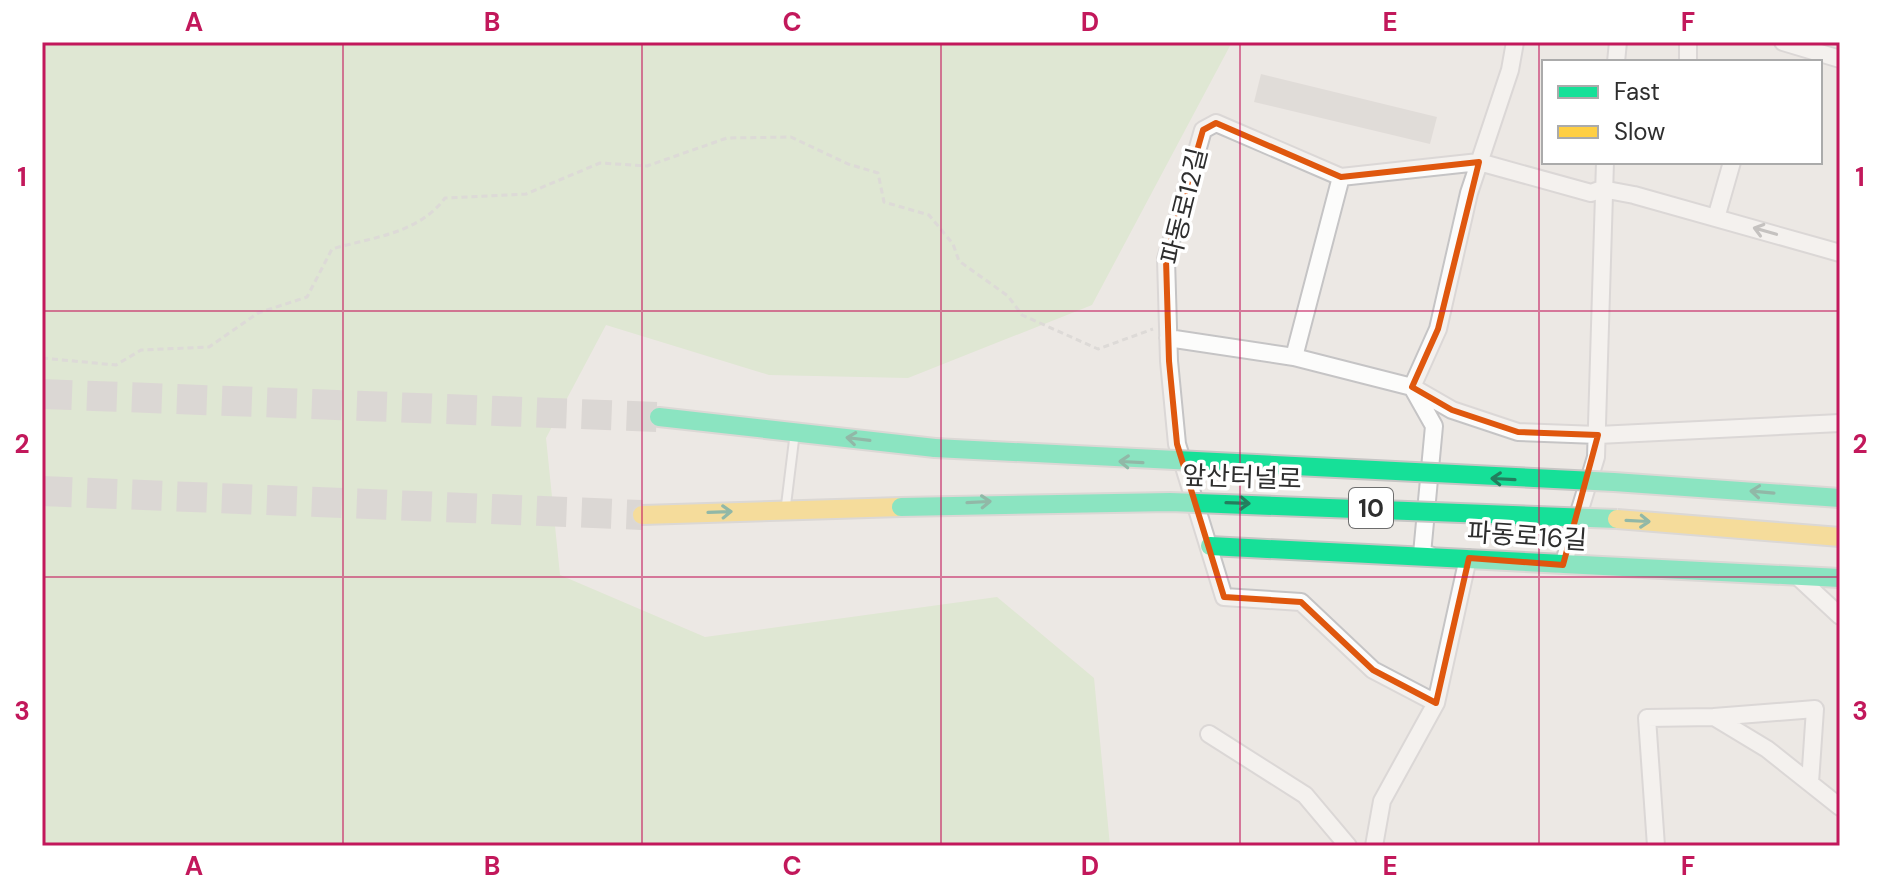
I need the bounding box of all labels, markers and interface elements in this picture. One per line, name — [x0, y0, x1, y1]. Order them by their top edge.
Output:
text: A — [185, 5, 203, 39]
text: B — [484, 5, 500, 39]
text: C — [782, 5, 802, 39]
text: D — [1081, 5, 1099, 39]
text: E — [1382, 5, 1398, 39]
text: F — [1681, 5, 1695, 39]
legend — [1542, 60, 1822, 164]
text: Fast — [1614, 76, 1660, 107]
text: Slow — [1614, 116, 1665, 147]
street label: 파동로12길 — [1153, 144, 1215, 268]
text: 1 — [17, 160, 27, 194]
text: 1 — [1855, 160, 1865, 194]
one-way arrow — [1752, 223, 1778, 238]
text: 2 — [14, 427, 30, 461]
text: 2 — [1852, 427, 1868, 461]
one-way arrow — [846, 431, 871, 446]
one-way arrow — [1118, 454, 1145, 469]
street label: 앞산터널로 — [1182, 458, 1302, 496]
one-way arrow — [1490, 471, 1517, 486]
one-way arrow — [1749, 484, 1776, 499]
road number: 10 — [1349, 488, 1393, 528]
one-way arrow — [965, 494, 991, 509]
one-way arrow — [1224, 495, 1251, 511]
one-way arrow — [706, 505, 733, 520]
one-way arrow — [1624, 513, 1651, 528]
street label: 파동로16길 — [1466, 515, 1588, 557]
text: 3 — [14, 694, 30, 728]
text: 3 — [1852, 694, 1868, 728]
text: A — [185, 849, 203, 883]
text: B — [484, 849, 500, 883]
text: C — [782, 849, 802, 883]
text: D — [1081, 849, 1099, 883]
text: E — [1382, 849, 1398, 883]
text: F — [1681, 849, 1695, 883]

